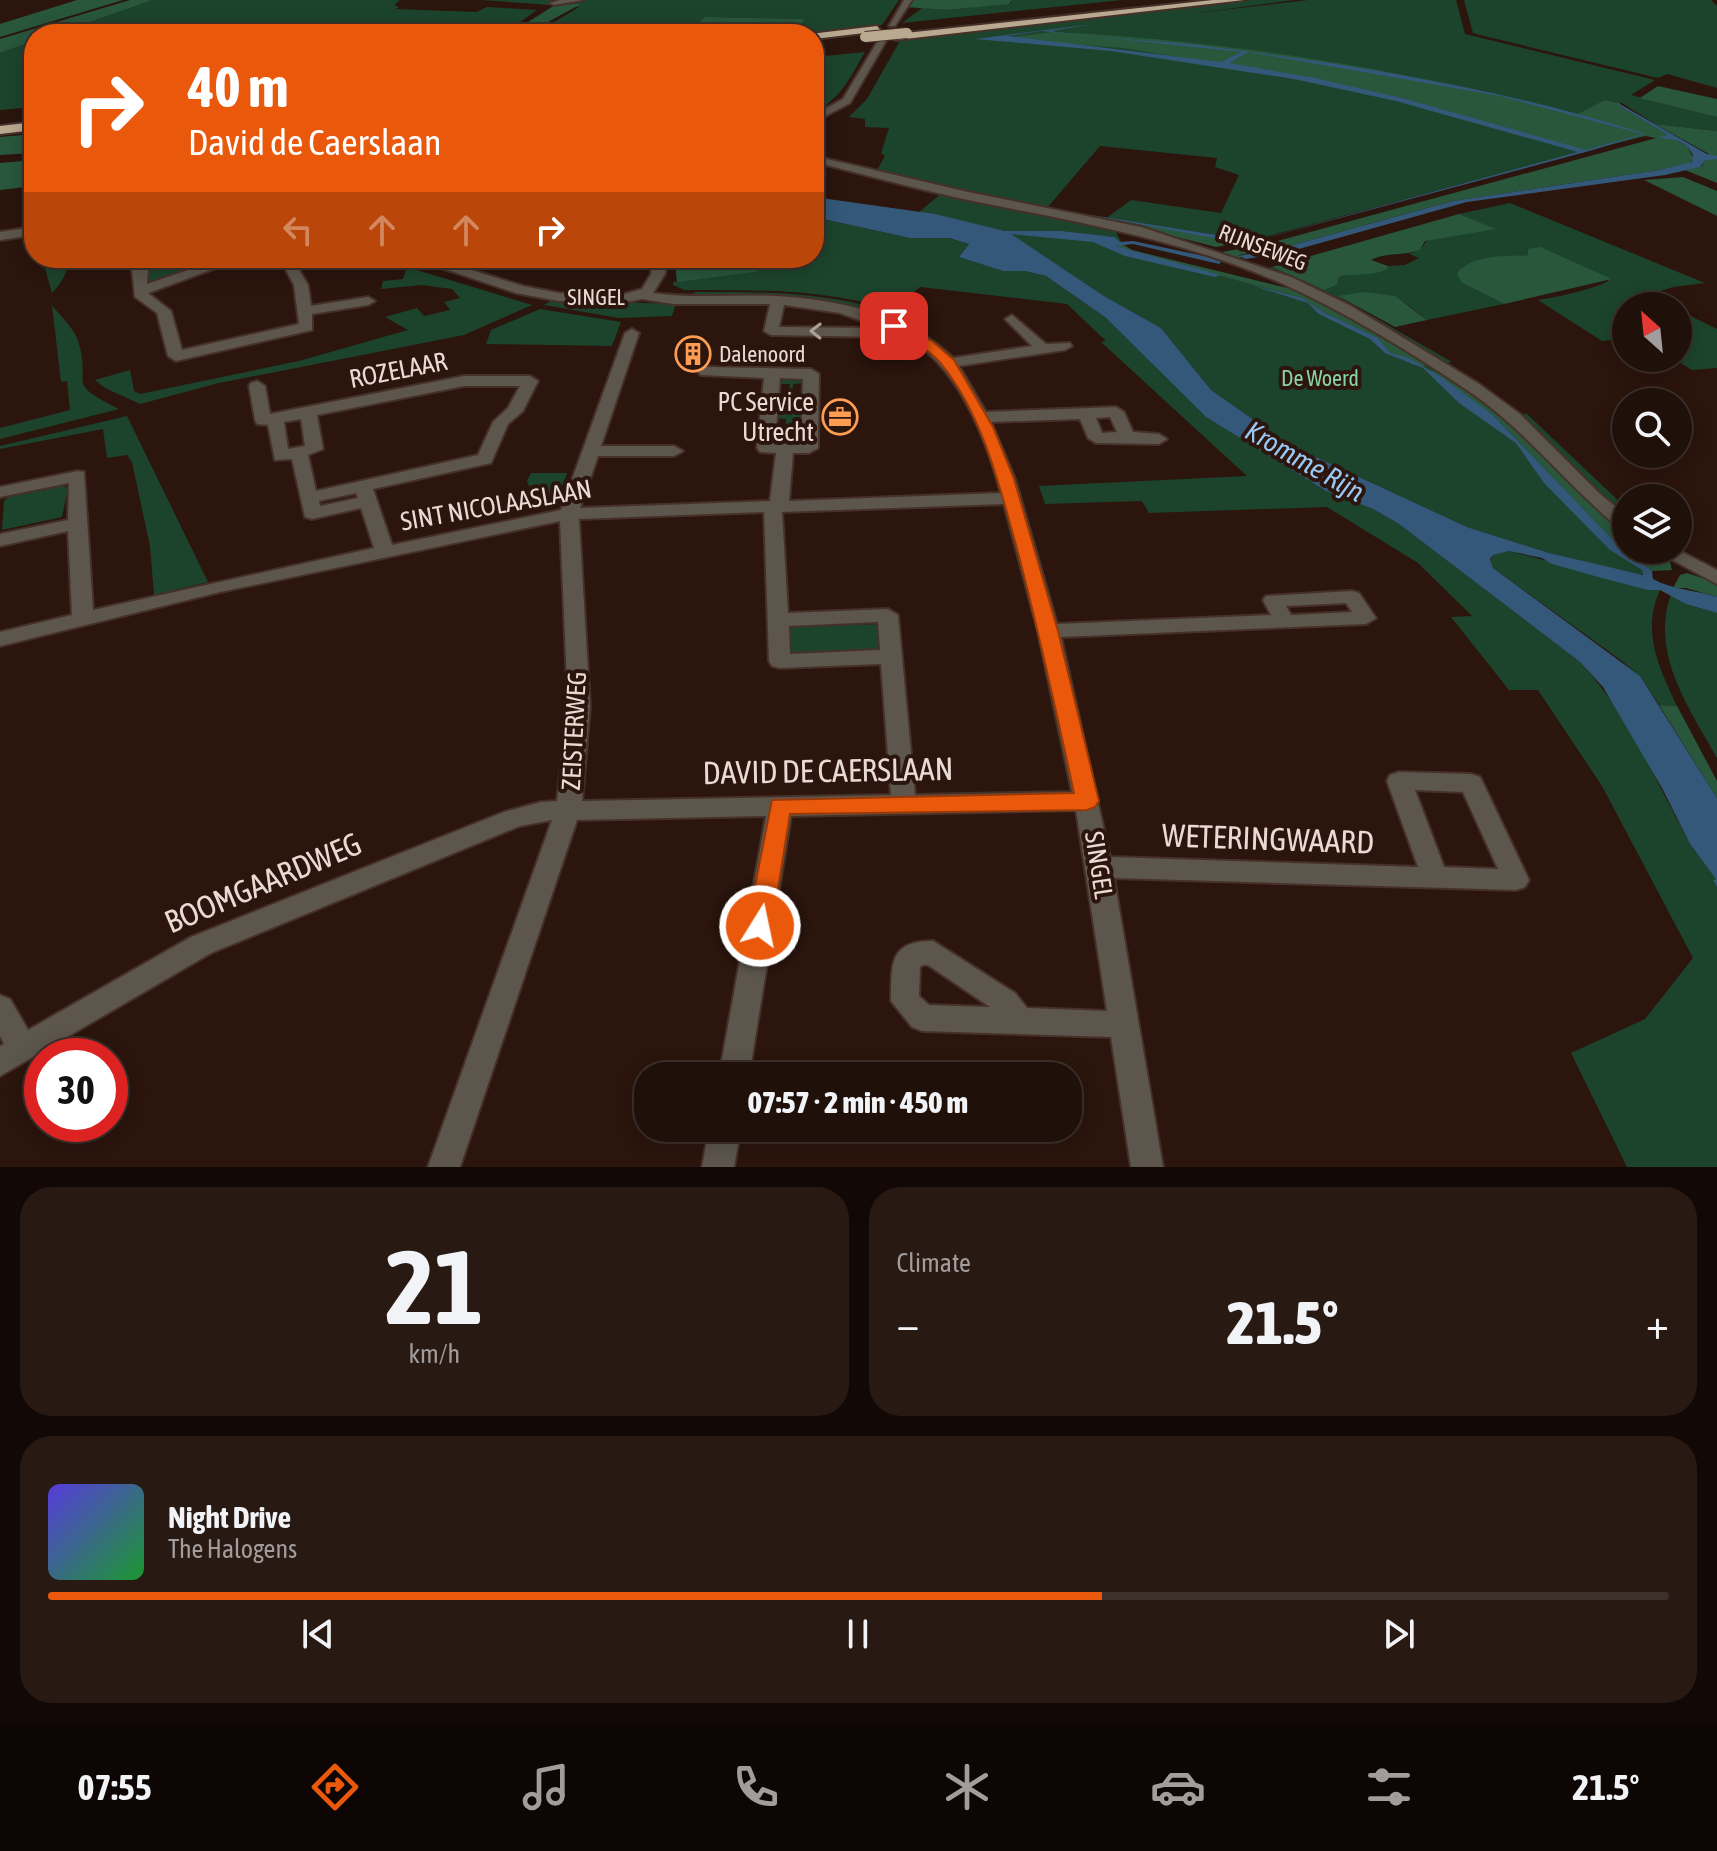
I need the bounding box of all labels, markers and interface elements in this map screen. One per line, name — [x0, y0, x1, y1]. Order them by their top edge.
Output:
text: 40 m — [188, 55, 289, 119]
icon: right — [56, 56, 160, 160]
text: David de Caerslaan — [188, 121, 441, 163]
icon: left — [276, 208, 320, 252]
icon: ahead — [360, 208, 404, 252]
icon: ahead — [444, 208, 488, 252]
icon: right — [528, 208, 572, 252]
street label: RIJNSEWEG — [1215, 218, 1311, 276]
street label: SINGEL — [567, 284, 625, 310]
pin — [860, 292, 928, 360]
north arrow — [1612, 292, 1692, 372]
map controls — [1612, 292, 1692, 564]
icon: arrive — [872, 304, 916, 348]
one-way arrow — [809, 323, 822, 340]
building icon: Dalenoord — [674, 335, 712, 373]
place label: Dalenoord — [719, 341, 805, 367]
street label: ROZELAAR — [347, 346, 449, 394]
park label: De Woerd — [1281, 365, 1359, 391]
place label: PC Service Utrecht — [717, 387, 814, 447]
button: search — [1612, 388, 1692, 468]
office icon: PC Service Utrecht — [821, 398, 859, 436]
water label: Kromme Rijn — [1240, 414, 1370, 508]
street label: SINT NICOLAASLAAN — [398, 473, 594, 537]
button: layers — [1612, 484, 1692, 564]
street label: ZEISTERWEG — [556, 671, 592, 791]
street label: DAVID DE CAERSLAAN — [702, 750, 954, 791]
street label: WETERINGWAARD — [1161, 816, 1375, 861]
street label: BOOMGAARDWEG — [159, 825, 367, 941]
street label: SINGEL — [1079, 829, 1119, 901]
position arrow — [718, 884, 802, 968]
speed limit sign: 30 — [24, 1038, 128, 1142]
text: 07:57 · 2 min · 450 m — [748, 1085, 968, 1119]
text: 21 — [385, 1227, 483, 1346]
text: Climate — [897, 1248, 971, 1278]
text: 21.5° — [1227, 1288, 1339, 1357]
text: − — [897, 1298, 919, 1348]
text: + — [1646, 1298, 1669, 1348]
text: km/h — [408, 1339, 460, 1369]
text: Night Drive — [168, 1500, 291, 1534]
text: The Halogens — [168, 1534, 297, 1564]
icon: previous — [296, 1612, 340, 1656]
icon: pause — [836, 1612, 880, 1656]
icon: next — [1377, 1612, 1421, 1656]
icon: directions — [307, 1759, 363, 1815]
icon: music — [518, 1759, 574, 1815]
icon: phone — [728, 1759, 784, 1815]
icon: climate — [939, 1759, 995, 1815]
icon: car — [1150, 1759, 1206, 1815]
icon: filters — [1361, 1759, 1417, 1815]
text: 07:55 — [77, 1766, 152, 1808]
text: 21.5° — [1572, 1766, 1639, 1808]

